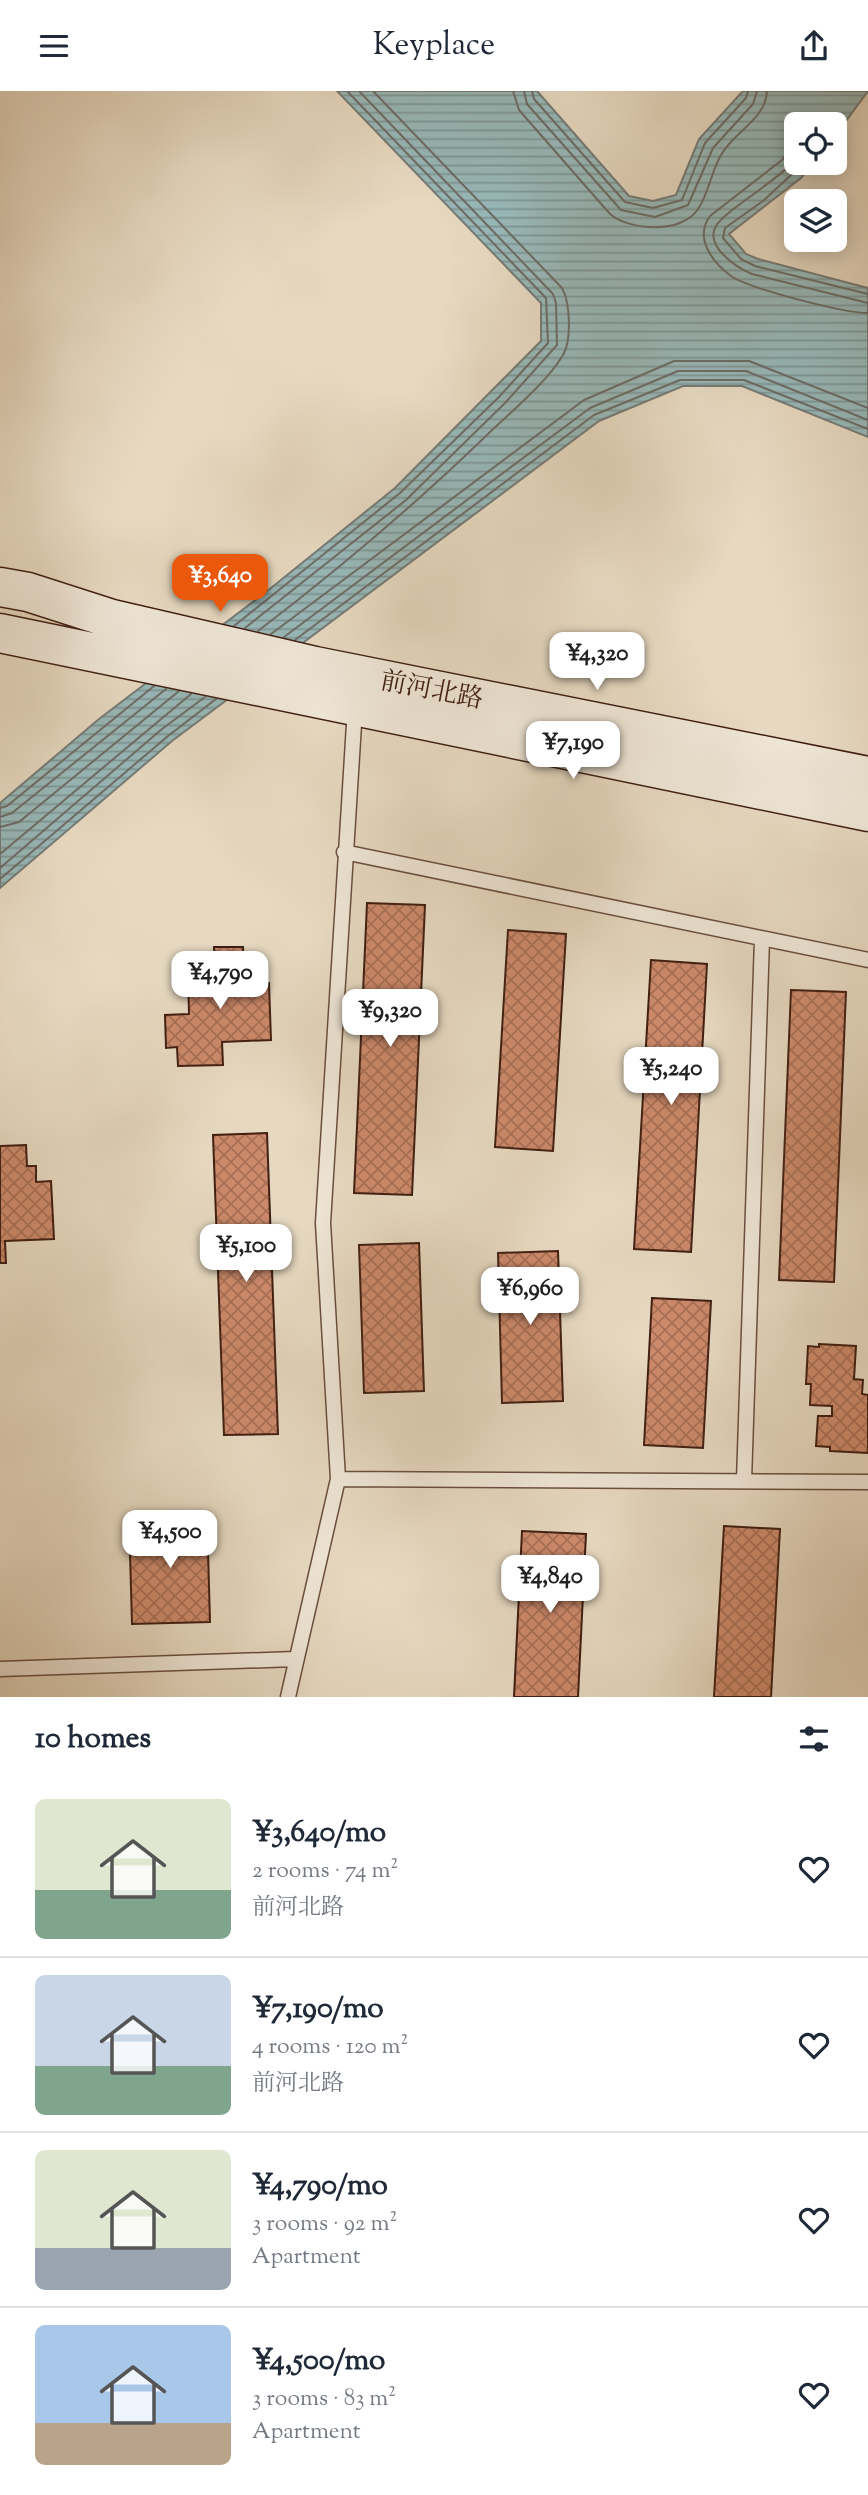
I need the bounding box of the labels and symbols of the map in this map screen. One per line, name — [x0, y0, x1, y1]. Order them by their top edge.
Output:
pin: ¥3,640 — [163, 554, 277, 614]
pin: ¥4,320 — [540, 633, 654, 692]
street label: 前河北路 — [377, 663, 486, 720]
pin: ¥7,190 — [516, 721, 630, 781]
pin: ¥4,790 — [163, 951, 277, 1011]
pin: ¥9,320 — [333, 989, 447, 1049]
pin: ¥5,240 — [614, 1047, 728, 1107]
pin: ¥5,100 — [189, 1225, 303, 1284]
pin: ¥6,960 — [473, 1267, 587, 1327]
pin: ¥4,500 — [113, 1511, 227, 1570]
pin: ¥4,840 — [493, 1555, 607, 1615]

